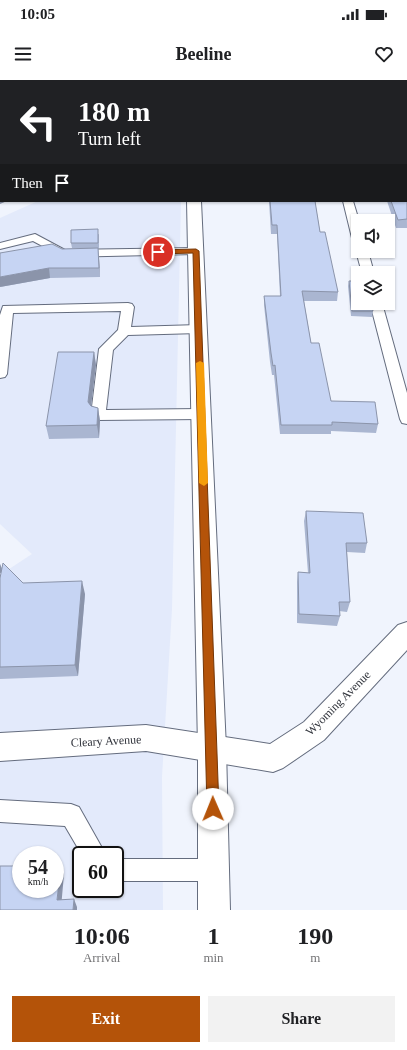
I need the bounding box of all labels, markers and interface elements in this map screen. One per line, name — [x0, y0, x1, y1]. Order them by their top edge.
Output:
text: 10:05 — [20, 6, 55, 22]
icon: menu — [12, 43, 34, 65]
icon: heart — [373, 43, 395, 65]
text: Beeline — [176, 44, 232, 64]
icon: left — [12, 96, 64, 148]
text: 180 m — [78, 96, 150, 127]
text: Turn left — [78, 129, 141, 149]
icon: arrive — [51, 172, 73, 194]
text: Then — [12, 175, 43, 191]
map controls — [351, 214, 395, 310]
button: sound — [351, 214, 395, 258]
pin — [141, 235, 175, 269]
icon: arrive — [147, 241, 169, 263]
button: layers — [351, 266, 395, 310]
street label: Wyoming Avenue — [303, 668, 373, 738]
street label: Cleary Avenue — [70, 732, 142, 750]
position arrow — [192, 788, 234, 830]
speed limit sign: 60 — [72, 846, 124, 898]
text: 54 — [28, 856, 48, 878]
text: km/h — [28, 876, 48, 887]
text: 10:06 — [74, 923, 130, 949]
text: 1 — [207, 923, 219, 949]
text: 190 — [297, 923, 333, 949]
text: Arrival — [83, 950, 120, 965]
text: min — [203, 950, 224, 965]
text: m — [310, 950, 320, 965]
button: Exit — [12, 996, 200, 1042]
button: Share — [208, 996, 395, 1042]

